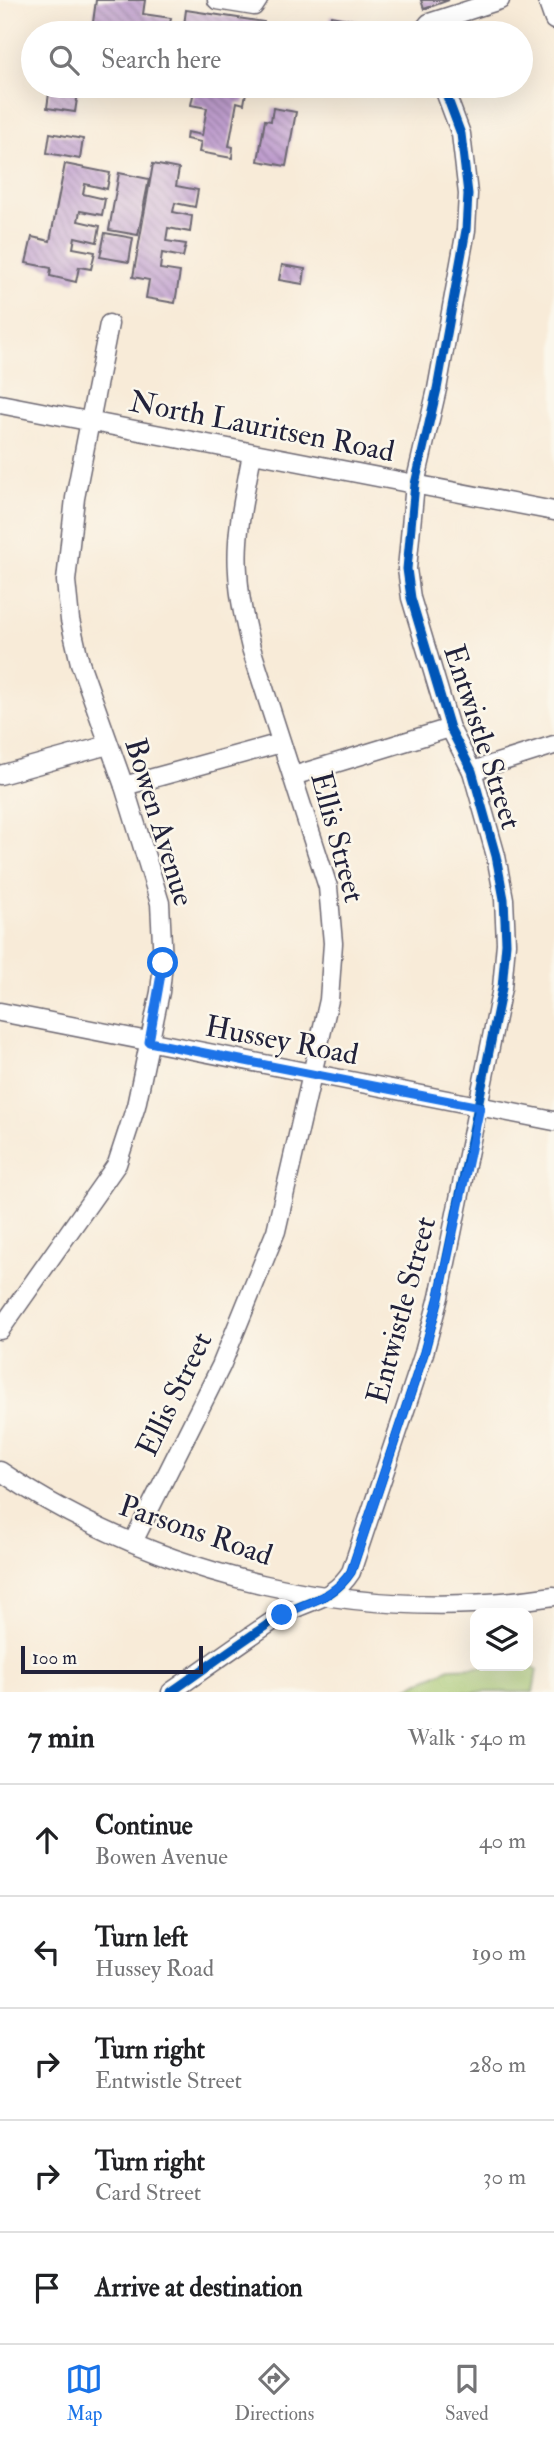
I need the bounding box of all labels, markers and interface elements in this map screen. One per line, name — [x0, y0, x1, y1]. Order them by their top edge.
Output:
search box — [21, 21, 533, 98]
icon: search — [45, 41, 83, 79]
text: Search here — [101, 44, 221, 76]
street label: North Lauritsen Road — [126, 383, 398, 470]
street label: Entwistle Street — [435, 640, 530, 834]
street label: Bowen Avenue — [116, 734, 203, 910]
street label: Ellis Street — [302, 768, 373, 907]
route start — [147, 947, 178, 978]
street label: Hussey Road — [202, 1008, 362, 1073]
street label: Entwistle Street — [359, 1212, 444, 1408]
street label: Ellis Street — [128, 1326, 221, 1462]
street label: Parsons Road — [114, 1487, 278, 1574]
route end — [266, 1599, 297, 1630]
map controls — [470, 1608, 533, 1671]
button: layers — [470, 1608, 533, 1671]
scale bar — [21, 1643, 203, 1675]
text: 100 m — [32, 1646, 77, 1670]
text: 7 min — [28, 1719, 95, 1756]
text: Walk · 540 m — [408, 1723, 526, 1752]
text: Continue — [95, 1810, 193, 1842]
icon: ahead — [28, 1821, 66, 1859]
text: 40 m — [479, 1826, 526, 1855]
text: Bowen Avenue — [95, 1842, 228, 1871]
text: Turn left — [95, 1922, 188, 1954]
icon: left — [28, 1933, 66, 1971]
text: 190 m — [472, 1938, 526, 1967]
text: Hussey Road — [95, 1954, 214, 1983]
text: Turn right — [95, 2034, 205, 2066]
icon: right — [28, 2045, 66, 2083]
text: 280 m — [469, 2050, 526, 2079]
text: Entwistle Street — [95, 2066, 242, 2095]
text: Turn right — [95, 2146, 205, 2178]
icon: right — [28, 2157, 66, 2195]
text: 30 m — [483, 2162, 526, 2191]
text: Card Street — [95, 2178, 201, 2207]
icon: arrive — [28, 2269, 66, 2307]
text: Arrive at destination — [95, 2272, 303, 2304]
tab: Map — [65, 2360, 103, 2426]
tab: Directions — [234, 2360, 314, 2426]
tab: Saved — [445, 2360, 489, 2426]

